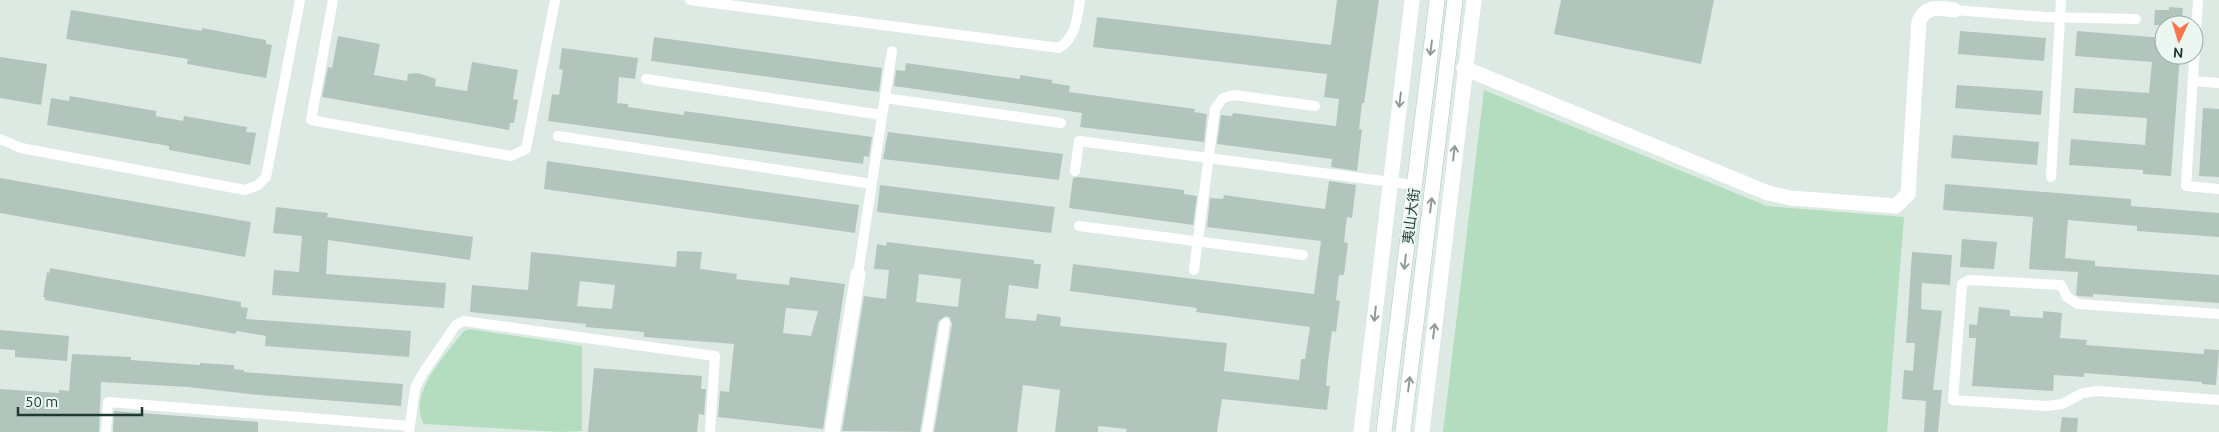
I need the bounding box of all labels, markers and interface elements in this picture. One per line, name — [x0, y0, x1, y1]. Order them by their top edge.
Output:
north arrow — [2154, 15, 2204, 65]
one-way arrow — [1426, 40, 1436, 56]
text: N — [2172, 45, 2184, 61]
one-way arrow — [1395, 92, 1405, 108]
one-way arrow — [1449, 145, 1459, 161]
street label: 夷山大街 — [1400, 187, 1422, 245]
one-way arrow — [1426, 197, 1436, 213]
one-way arrow — [1400, 254, 1410, 270]
one-way arrow — [1370, 306, 1380, 322]
one-way arrow — [1429, 324, 1439, 340]
one-way arrow — [1404, 376, 1414, 392]
scale bar — [18, 384, 141, 416]
text: 50 m — [25, 393, 58, 410]

